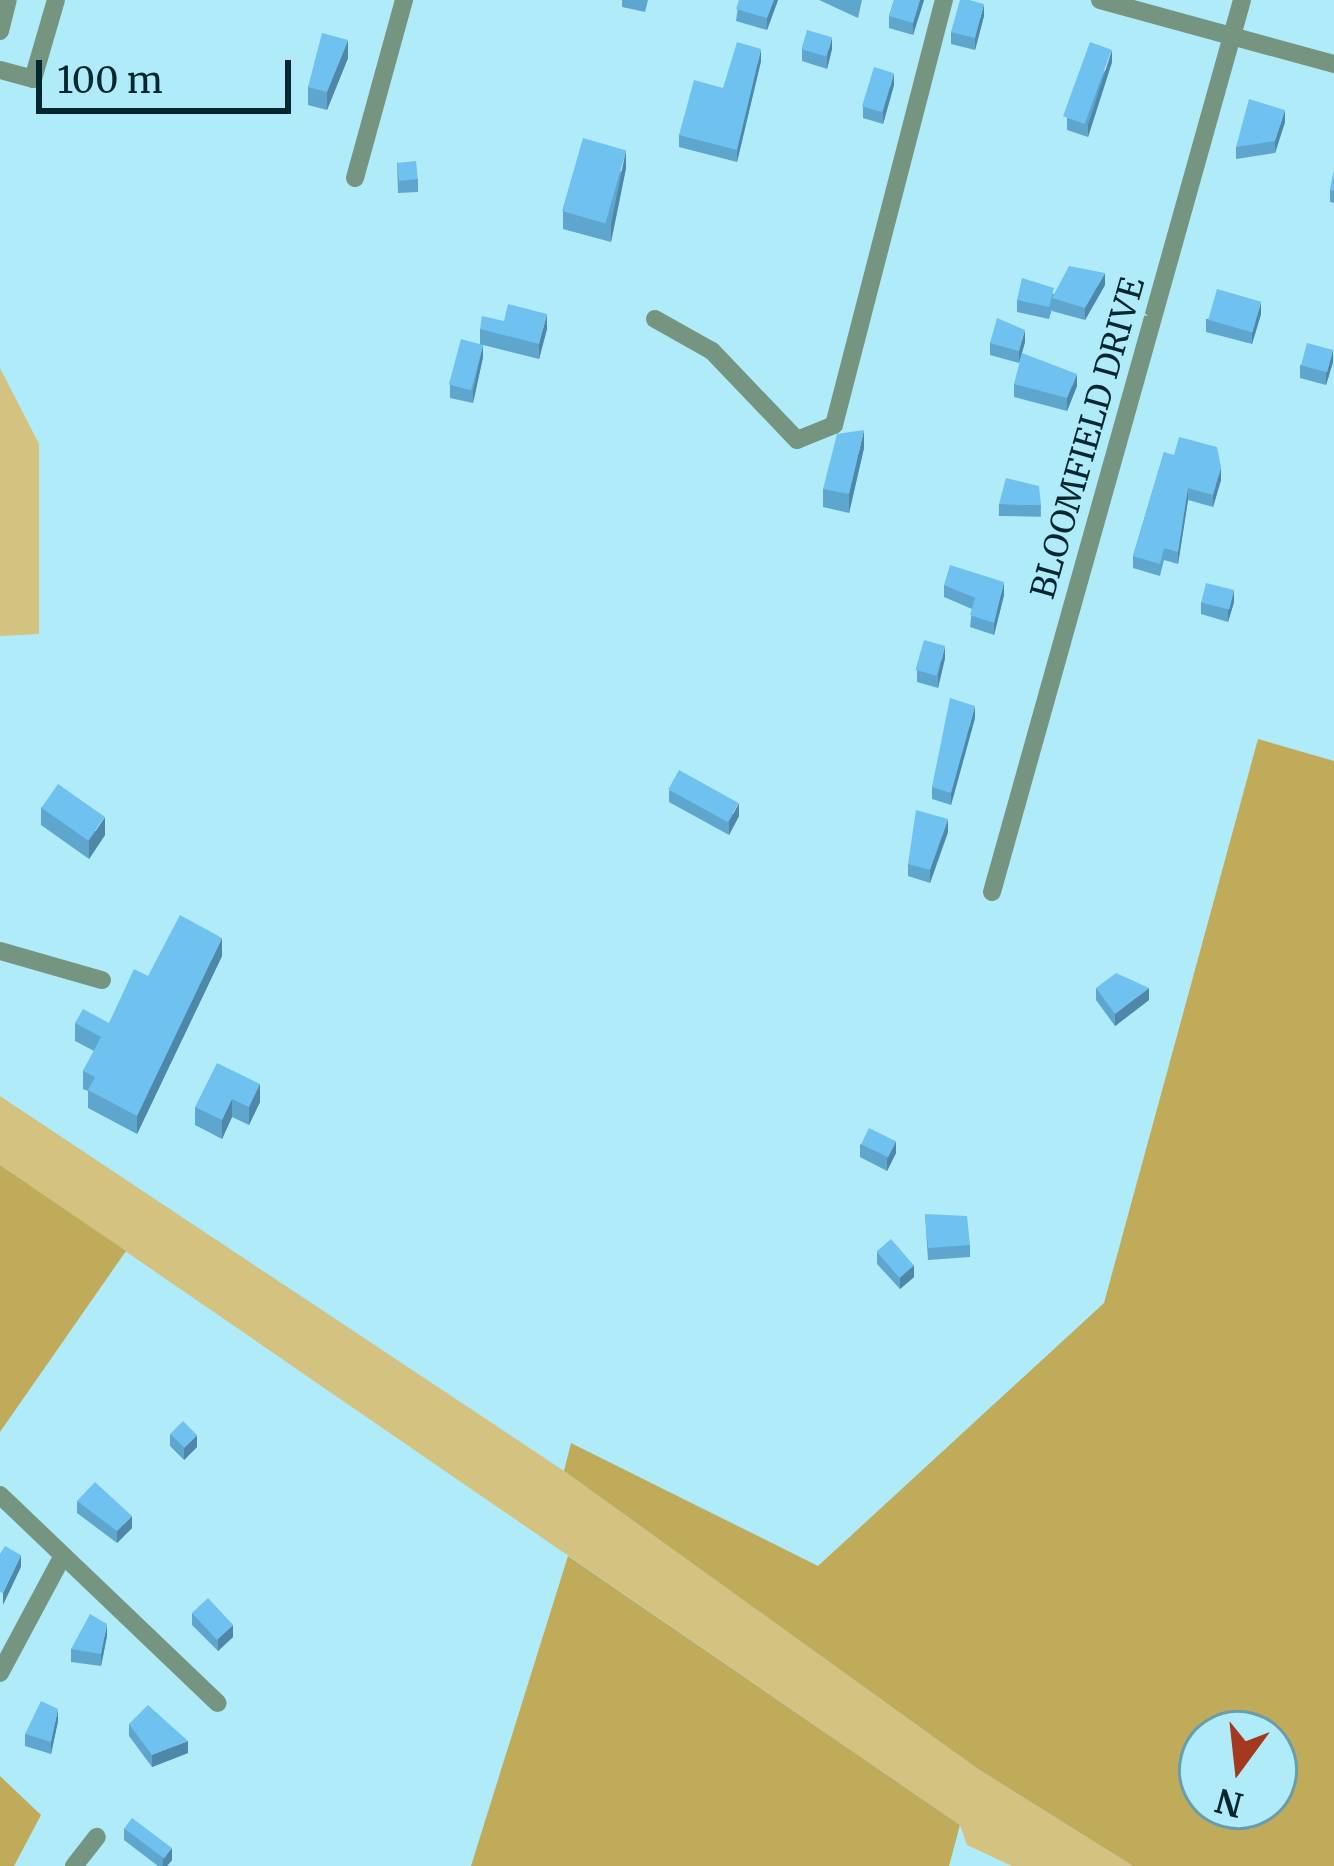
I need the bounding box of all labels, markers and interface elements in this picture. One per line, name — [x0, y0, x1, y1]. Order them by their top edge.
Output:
scale bar — [42, 36, 297, 110]
text: 100 m — [57, 58, 163, 103]
street label: BLOOMFIELD DRIVE — [1023, 273, 1153, 603]
north arrow — [1178, 1710, 1298, 1830]
text: N — [1211, 1779, 1247, 1826]

